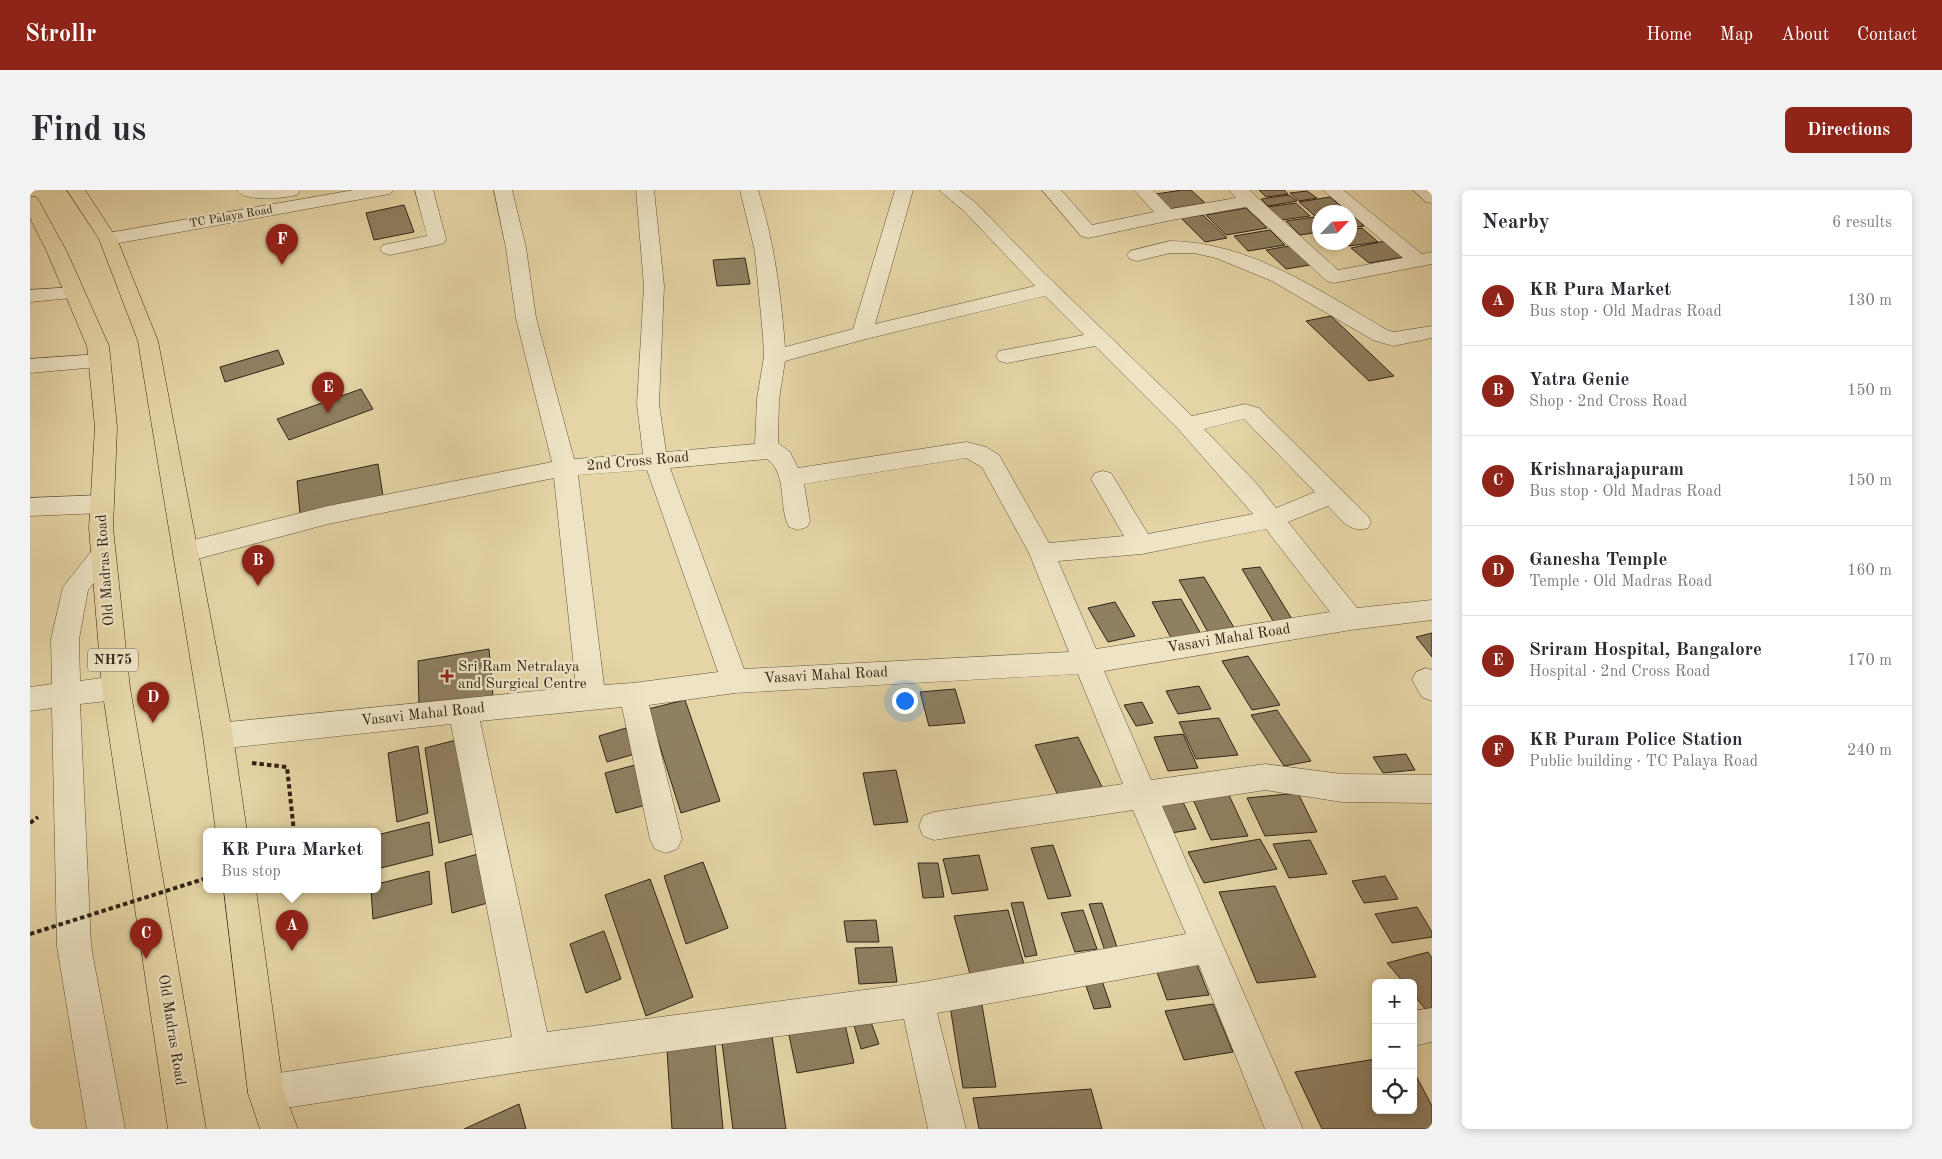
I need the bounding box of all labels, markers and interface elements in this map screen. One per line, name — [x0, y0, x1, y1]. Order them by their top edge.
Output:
text: Strollr — [25, 23, 96, 47]
text: Home — [1646, 26, 1692, 44]
text: Map — [1720, 26, 1753, 44]
text: About — [1781, 26, 1829, 44]
text: Contact — [1857, 26, 1917, 44]
button: Directions — [1785, 107, 1912, 153]
text: Find us — [30, 113, 146, 148]
street label: TC Palaya Road — [188, 204, 274, 230]
north arrow — [1312, 205, 1357, 250]
text: Nearby — [1482, 212, 1550, 233]
text: 6 results — [1832, 215, 1892, 231]
pin: F — [266, 224, 298, 265]
text: KR Pura Market — [1529, 281, 1671, 300]
text: A — [1492, 293, 1504, 309]
text: 130 m — [1847, 293, 1892, 309]
text: Bus stop · Old Madras Road — [1529, 304, 1722, 320]
text: Yatra Genie — [1529, 371, 1629, 390]
pin: E — [312, 372, 344, 413]
text: B — [1492, 383, 1504, 399]
text: 150 m — [1847, 383, 1892, 399]
text: Shop · 2nd Cross Road — [1529, 394, 1687, 410]
street label: 2nd Cross Road — [586, 450, 690, 474]
text: Krishnarajapuram — [1529, 461, 1684, 480]
text: C — [1493, 473, 1503, 489]
text: 150 m — [1847, 473, 1892, 489]
text: Bus stop · Old Madras Road — [1529, 484, 1722, 500]
street label: Old Madras Road — [95, 513, 117, 626]
pin: B — [242, 545, 274, 586]
text: Ganesha Temple — [1529, 551, 1667, 570]
text: D — [1492, 563, 1504, 579]
text: 160 m — [1847, 563, 1892, 579]
text: Temple · Old Madras Road — [1529, 574, 1712, 590]
street label: Vasavi Mahal Road — [1166, 622, 1292, 656]
text: Sriram Hospital, Bangalore — [1529, 641, 1762, 660]
road number: NH75 — [88, 648, 138, 672]
text: E — [1492, 653, 1504, 669]
text: 170 m — [1847, 653, 1892, 669]
place label: Sri Ram Netralaya and Surgical Centre — [458, 660, 587, 692]
text: Hospital · 2nd Cross Road — [1529, 664, 1710, 680]
street label: Vasavi Mahal Road — [763, 665, 889, 687]
marker: Sri Ram Netralaya and Surgical Centre — [440, 669, 454, 683]
pin: D — [137, 682, 169, 723]
your location — [892, 688, 918, 714]
street label: Vasavi Mahal Road — [360, 701, 486, 729]
text: KR Puram Police Station — [1529, 731, 1743, 750]
text: F — [1493, 743, 1503, 759]
text: 240 m — [1847, 743, 1892, 759]
text: Public building · TC Palaya Road — [1529, 754, 1758, 770]
popup — [203, 828, 381, 893]
text: KR Pura Market — [221, 841, 363, 860]
text: Bus stop — [221, 864, 281, 880]
pin: A — [276, 910, 308, 951]
pin: C — [130, 918, 162, 959]
street label: Old Madras Road — [155, 973, 187, 1087]
map controls — [1372, 979, 1417, 1114]
button: + — [1372, 979, 1417, 1024]
button: − — [1372, 1024, 1417, 1069]
button: locate — [1372, 1069, 1417, 1114]

